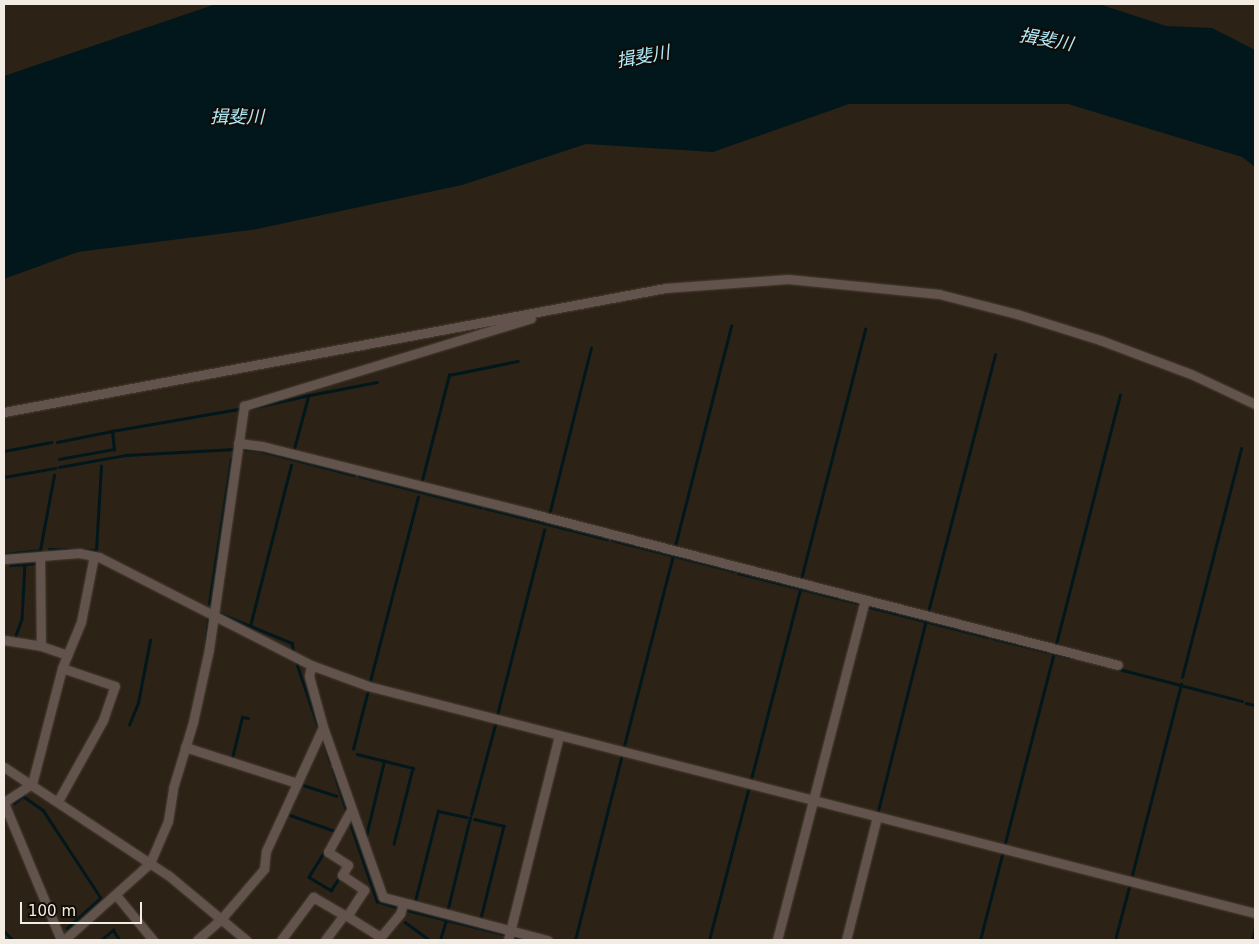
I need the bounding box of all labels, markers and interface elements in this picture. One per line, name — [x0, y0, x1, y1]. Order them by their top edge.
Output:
water label: 揖斐川 — [1018, 25, 1074, 55]
water label: 揖斐川 — [615, 42, 671, 72]
water label: 揖斐川 — [210, 106, 264, 128]
scale bar — [22, 892, 145, 924]
text: 100 m — [28, 902, 76, 920]

